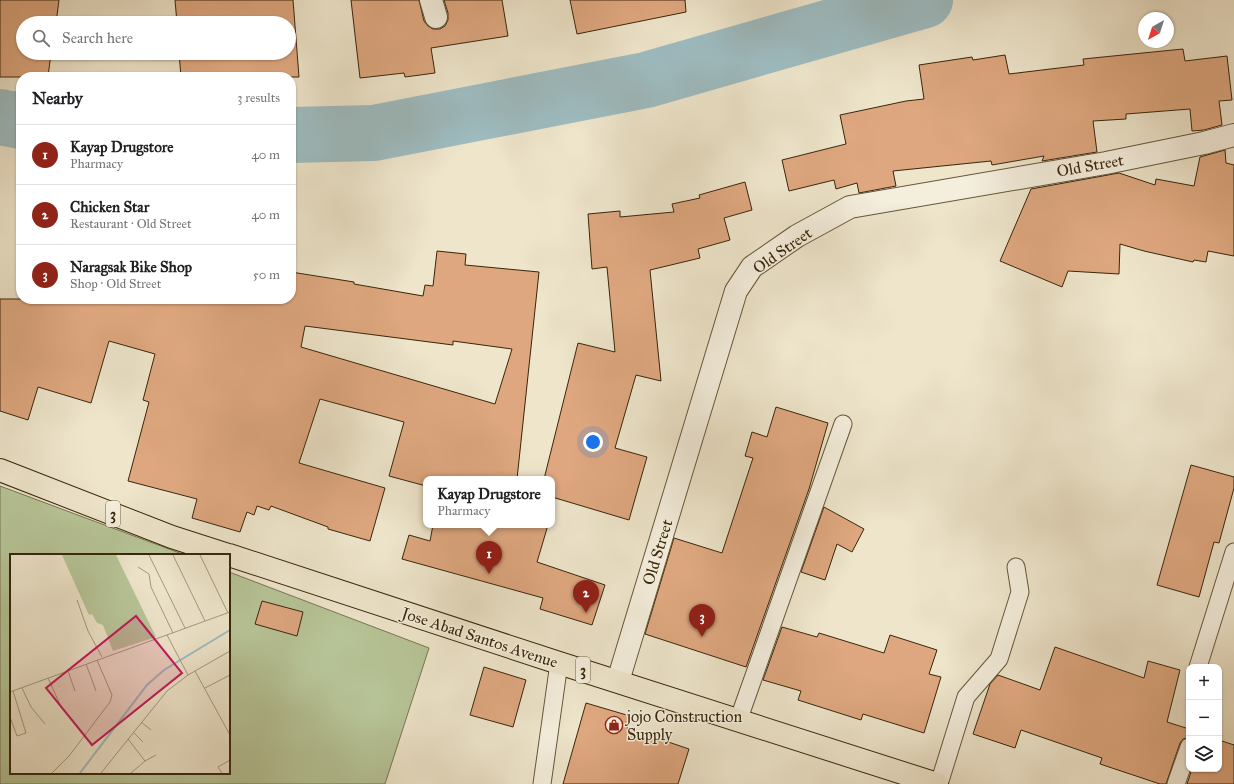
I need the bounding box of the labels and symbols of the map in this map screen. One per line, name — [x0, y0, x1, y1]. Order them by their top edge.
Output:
north arrow — [1138, 12, 1174, 48]
street label: Old Street — [1055, 150, 1125, 181]
street label: Old Street — [749, 223, 816, 278]
your location — [583, 432, 603, 452]
road number: 3 — [106, 501, 120, 527]
street label: Old Street — [638, 517, 677, 587]
pin: 1 — [476, 541, 502, 574]
inset map — [10, 554, 230, 774]
pin: 2 — [573, 580, 599, 613]
street label: Jose Abad Santos Avenue — [397, 603, 560, 673]
pin: 3 — [689, 604, 715, 637]
road number: 3 — [576, 657, 590, 683]
place label: jojo Construction Supply — [624, 707, 742, 744]
shop icon: jojo Construction Supply — [604, 715, 624, 735]

